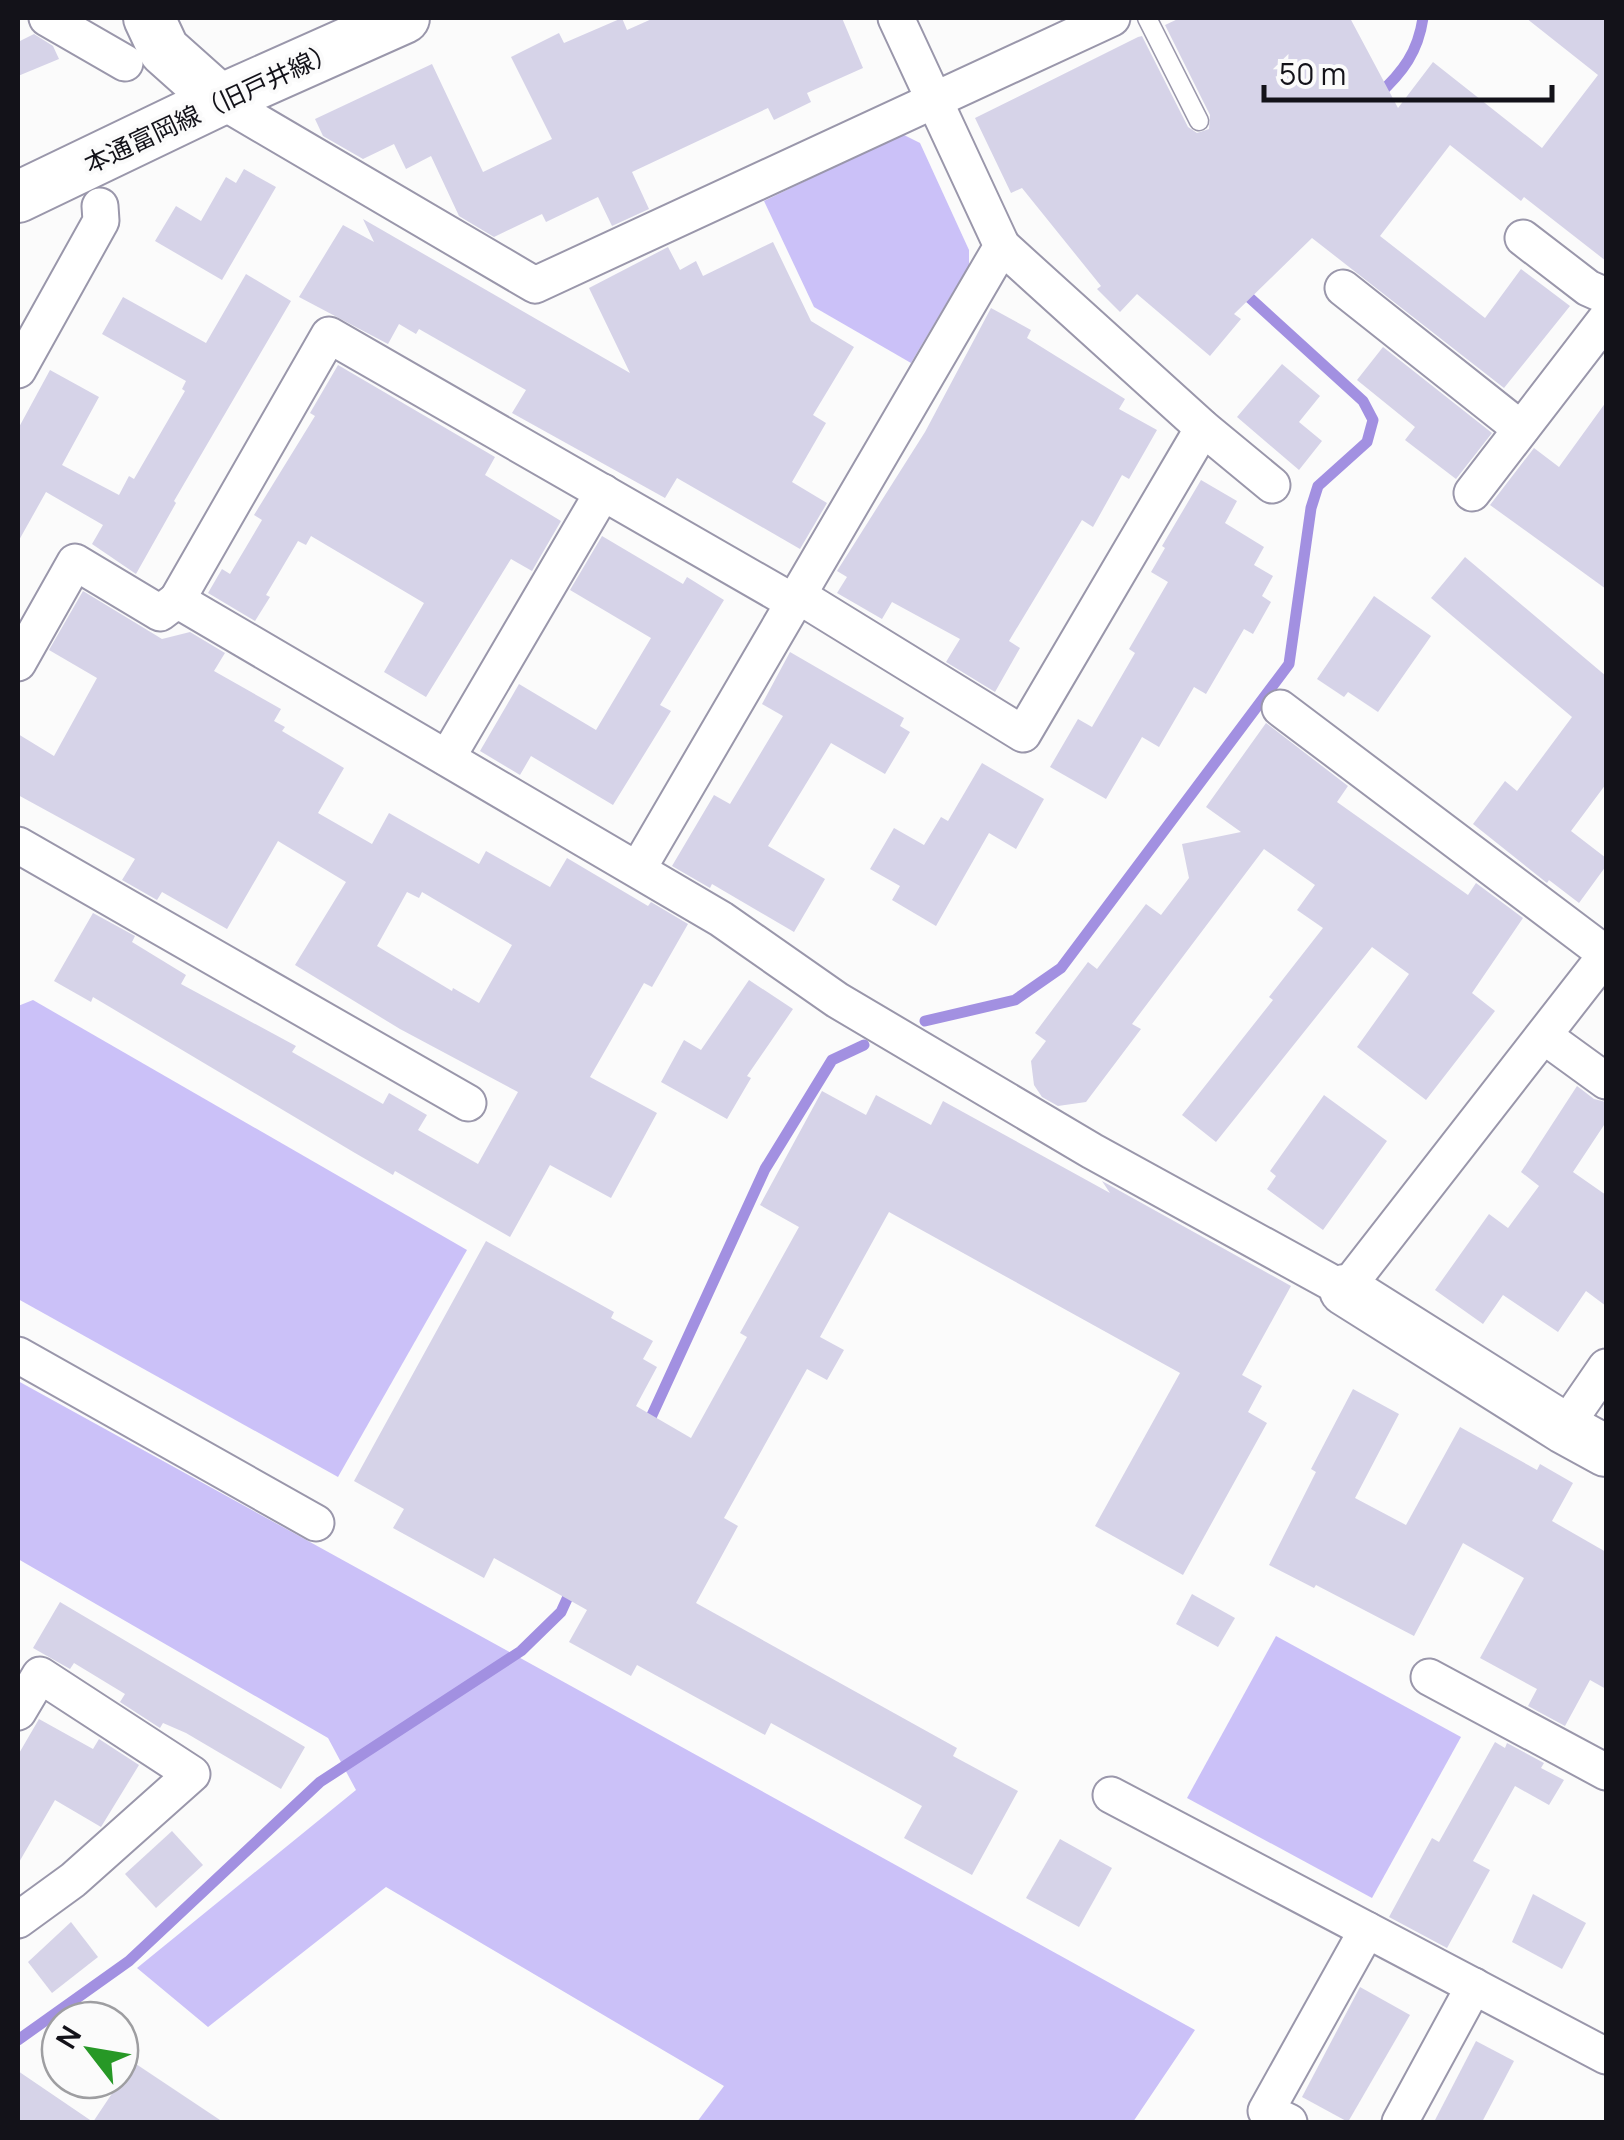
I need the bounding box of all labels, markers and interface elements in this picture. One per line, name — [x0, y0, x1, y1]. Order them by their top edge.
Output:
street label: 本通富岡線（旧戸井線） — [78, 33, 342, 181]
scale bar — [1264, 40, 1552, 102]
text: 50 m — [1279, 53, 1346, 94]
north arrow — [40, 2000, 140, 2100]
text: N — [46, 2018, 89, 2055]

